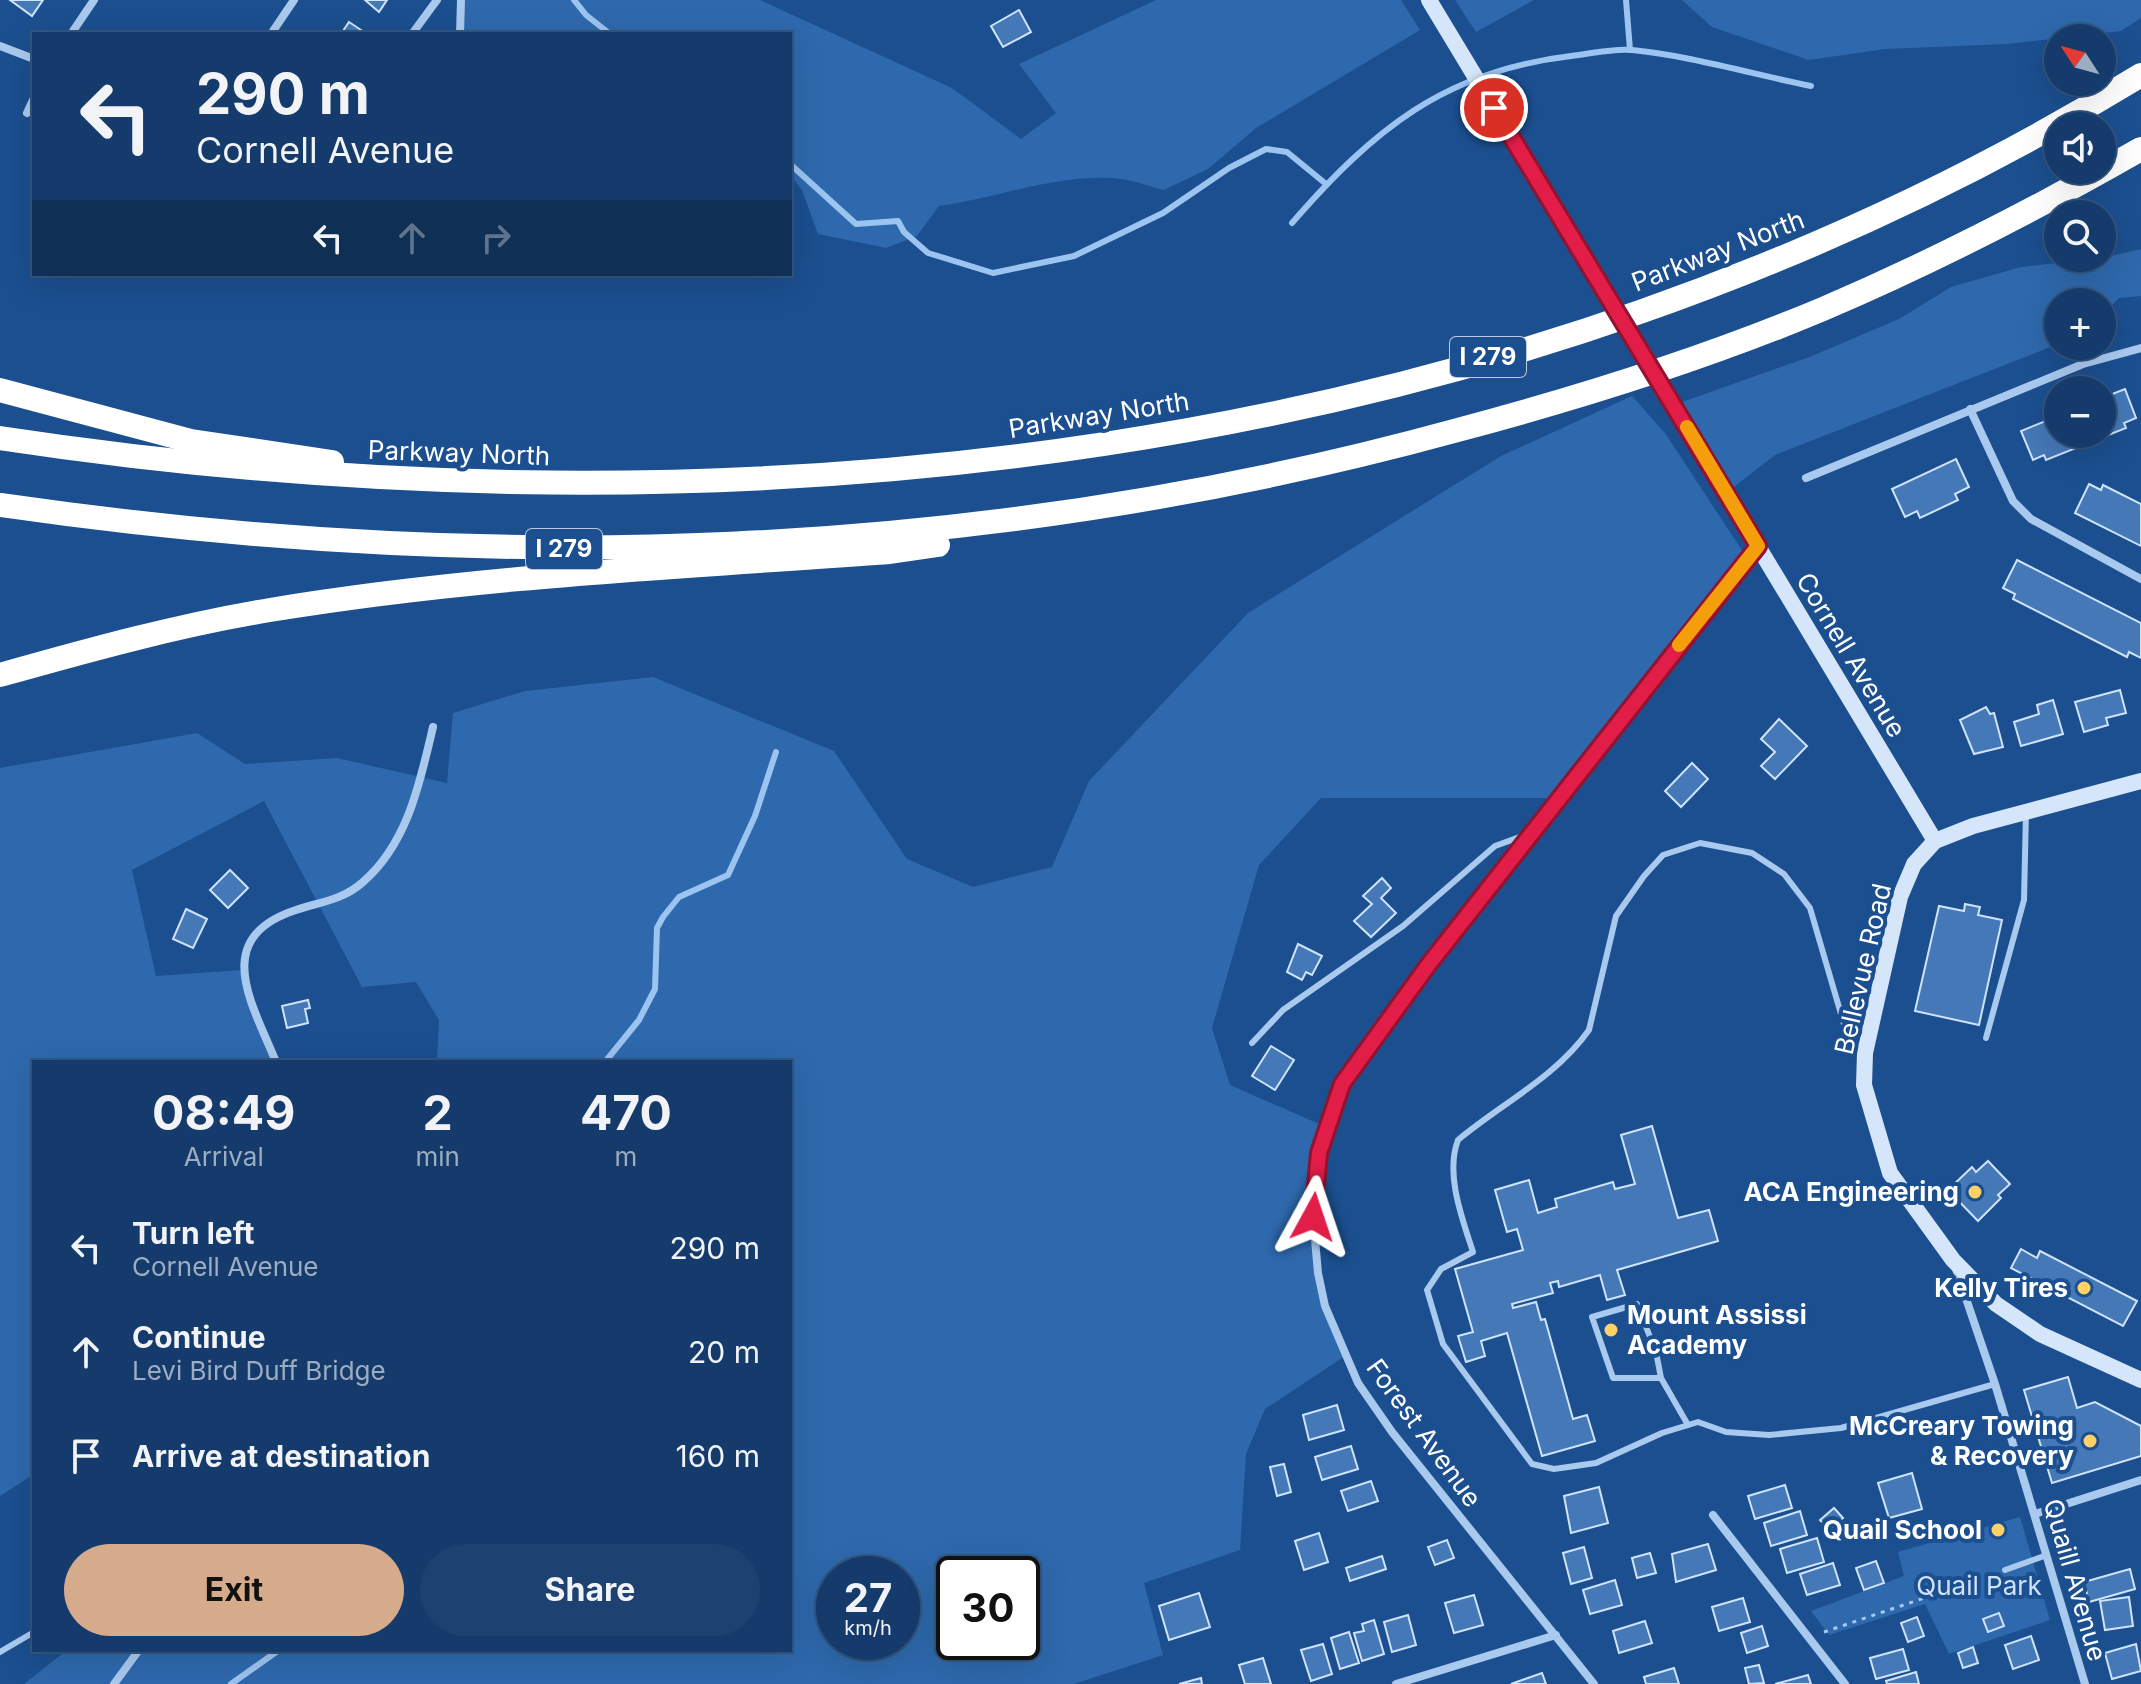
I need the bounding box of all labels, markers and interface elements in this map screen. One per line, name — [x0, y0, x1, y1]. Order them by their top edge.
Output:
north arrow — [2044, 24, 2116, 96]
map controls — [2044, 24, 2116, 448]
text: 290 m — [196, 60, 370, 128]
icon: left — [64, 64, 168, 168]
pin — [1460, 74, 1528, 142]
icon: arrive — [1472, 86, 1516, 130]
button: sound — [2044, 112, 2116, 184]
text: Cornell Avenue — [196, 128, 454, 172]
button: search — [2044, 200, 2116, 272]
street label: Parkway North — [1627, 203, 1808, 298]
icon: left — [306, 216, 350, 260]
icon: ahead — [390, 216, 434, 260]
icon: right — [474, 216, 518, 260]
button: + — [2044, 288, 2116, 360]
road number: I 279 — [1450, 337, 1526, 377]
button: − — [2044, 376, 2116, 448]
street label: Parkway North — [1006, 385, 1191, 444]
street label: Parkway North — [367, 434, 551, 471]
road number: I 279 — [526, 529, 602, 569]
street label: Cornell Avenue — [1790, 567, 1913, 743]
street label: Bellevue Road — [1828, 880, 1897, 1057]
text: 08:49 — [152, 1083, 295, 1142]
text: 2 — [423, 1083, 453, 1142]
text: 470 — [580, 1083, 672, 1142]
text: Arrival — [184, 1141, 264, 1172]
text: min — [415, 1141, 460, 1172]
text: m — [615, 1141, 637, 1172]
position arrow — [1271, 1175, 1355, 1259]
place label: ACA Engineering — [1744, 1176, 1959, 1207]
marker: ACA Engineering — [1966, 1183, 1984, 1201]
text: Turn left — [132, 1215, 254, 1251]
icon: left — [64, 1226, 108, 1270]
text: 290 m — [669, 1230, 760, 1266]
text: Cornell Avenue — [132, 1251, 319, 1282]
place label: Kelly Tires — [1934, 1272, 2068, 1303]
marker: Kelly Tires — [2075, 1279, 2093, 1297]
place label: Mount Assissi Academy — [1627, 1299, 1807, 1360]
text: Continue — [132, 1319, 266, 1355]
marker: Mount Assissi Academy — [1602, 1321, 1620, 1339]
icon: ahead — [64, 1330, 108, 1374]
text: 20 m — [688, 1334, 760, 1370]
street label: Forest Avenue — [1360, 1353, 1488, 1513]
text: Levi Bird Duff Bridge — [132, 1355, 386, 1386]
place label: McCreary Towing & Recovery — [1849, 1410, 2074, 1471]
marker: McCreary Towing & Recovery — [2081, 1432, 2099, 1450]
icon: arrive — [64, 1434, 108, 1478]
text: Arrive at destination — [132, 1438, 430, 1474]
text: 160 m — [676, 1438, 760, 1474]
street label: Quaill Avenue — [2038, 1495, 2113, 1665]
place label: Quail School — [1823, 1514, 1982, 1545]
marker: Quail School — [1989, 1521, 2007, 1539]
button: Exit — [64, 1544, 404, 1636]
button: Share — [420, 1544, 760, 1636]
speed limit sign: 30 — [936, 1556, 1040, 1660]
park label: Quail Park — [1916, 1570, 2042, 1601]
text: 27 — [844, 1573, 892, 1622]
text: km/h — [844, 1616, 892, 1640]

